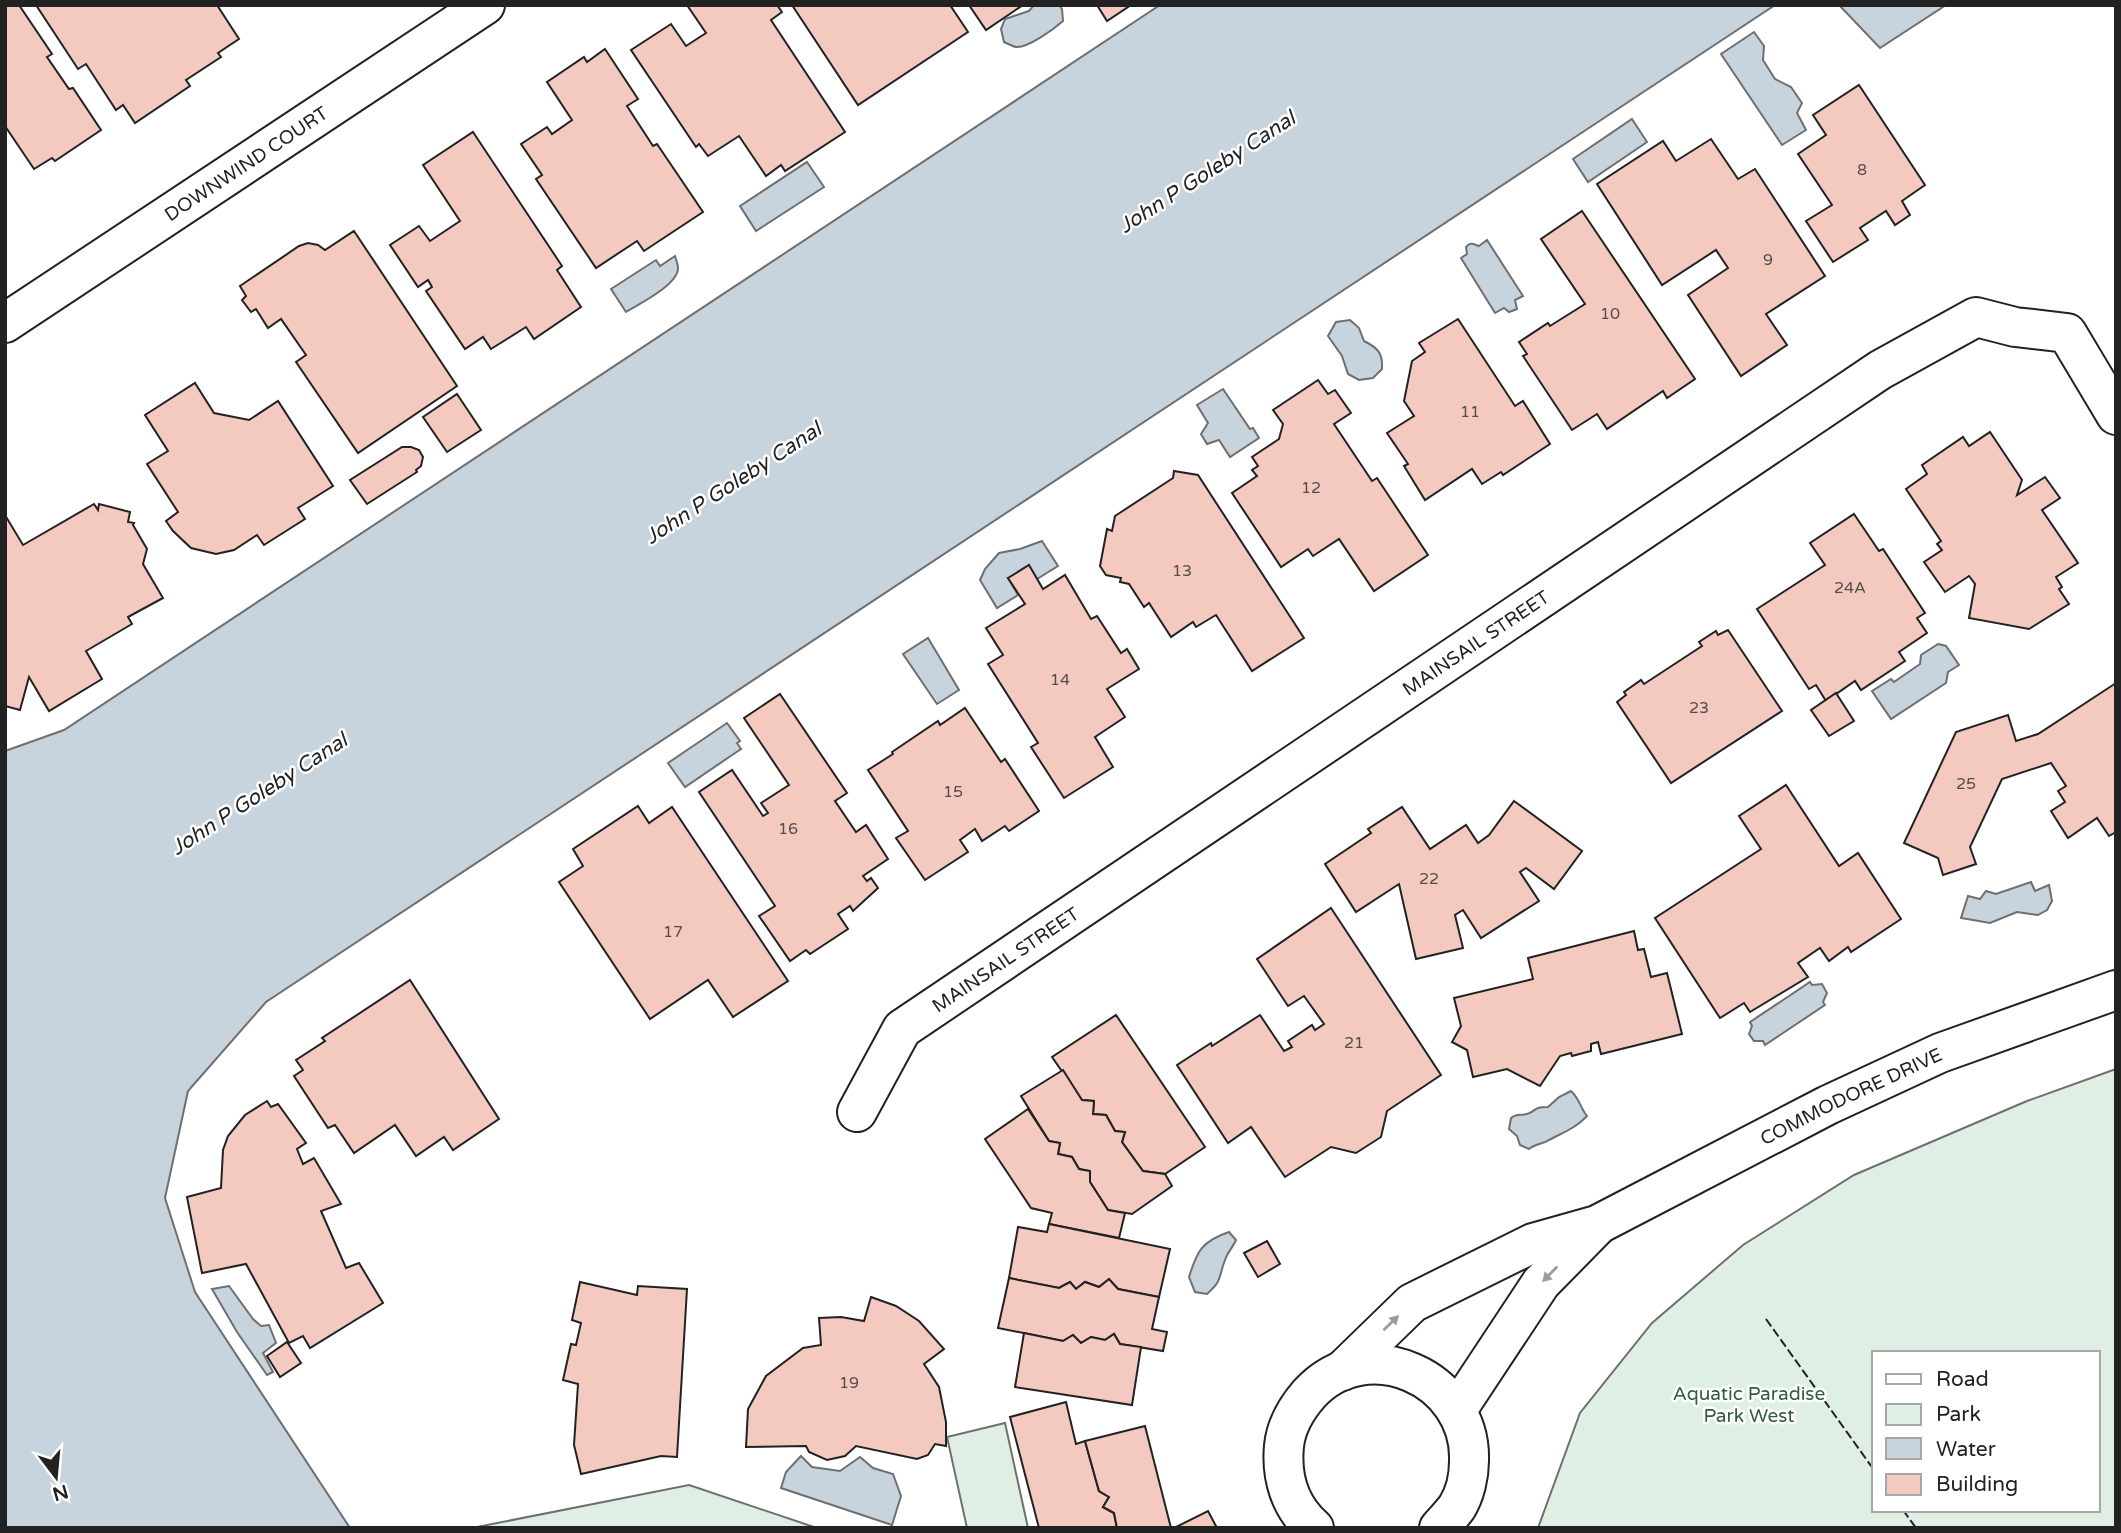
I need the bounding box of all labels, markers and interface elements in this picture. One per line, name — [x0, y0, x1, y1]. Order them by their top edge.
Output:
street label: DOWNWIND COURT — [161, 102, 333, 226]
water label: John P Goleby Canal — [1114, 105, 1302, 239]
house number: 8 — [1857, 160, 1867, 180]
house number: 9 — [1763, 250, 1773, 270]
house number: 10 — [1600, 304, 1620, 324]
house number: 11 — [1460, 402, 1480, 422]
water label: John P Goleby Canal — [640, 416, 828, 550]
house number: 12 — [1301, 478, 1321, 498]
house number: 13 — [1172, 561, 1192, 581]
house number: 24A — [1834, 578, 1866, 598]
street label: MAINSAIL STREET — [1398, 586, 1554, 701]
house number: 14 — [1050, 670, 1070, 690]
house number: 23 — [1689, 698, 1709, 718]
water label: John P Goleby Canal — [166, 727, 354, 861]
house number: 25 — [1956, 774, 1976, 794]
house number: 15 — [943, 782, 963, 802]
house number: 16 — [778, 819, 798, 839]
house number: 22 — [1419, 869, 1439, 889]
street label: MAINSAIL STREET — [928, 903, 1084, 1018]
house number: 17 — [663, 922, 683, 942]
house number: 21 — [1344, 1033, 1364, 1053]
street label: COMMODORE DRIVE — [1757, 1044, 1946, 1150]
one-way arrow — [1541, 1266, 1558, 1283]
one-way arrow — [1382, 1316, 1399, 1332]
legend — [1872, 1351, 2100, 1512]
text: Road — [1936, 1367, 1989, 1392]
house number: 19 — [839, 1373, 859, 1393]
park label: Aquatic Paradise Park West — [1673, 1383, 1825, 1427]
text: Park — [1936, 1402, 1981, 1427]
text: Water — [1936, 1437, 1996, 1462]
north arrow — [21, 1442, 91, 1512]
text: Building — [1936, 1472, 2018, 1497]
text: N — [50, 1480, 71, 1505]

